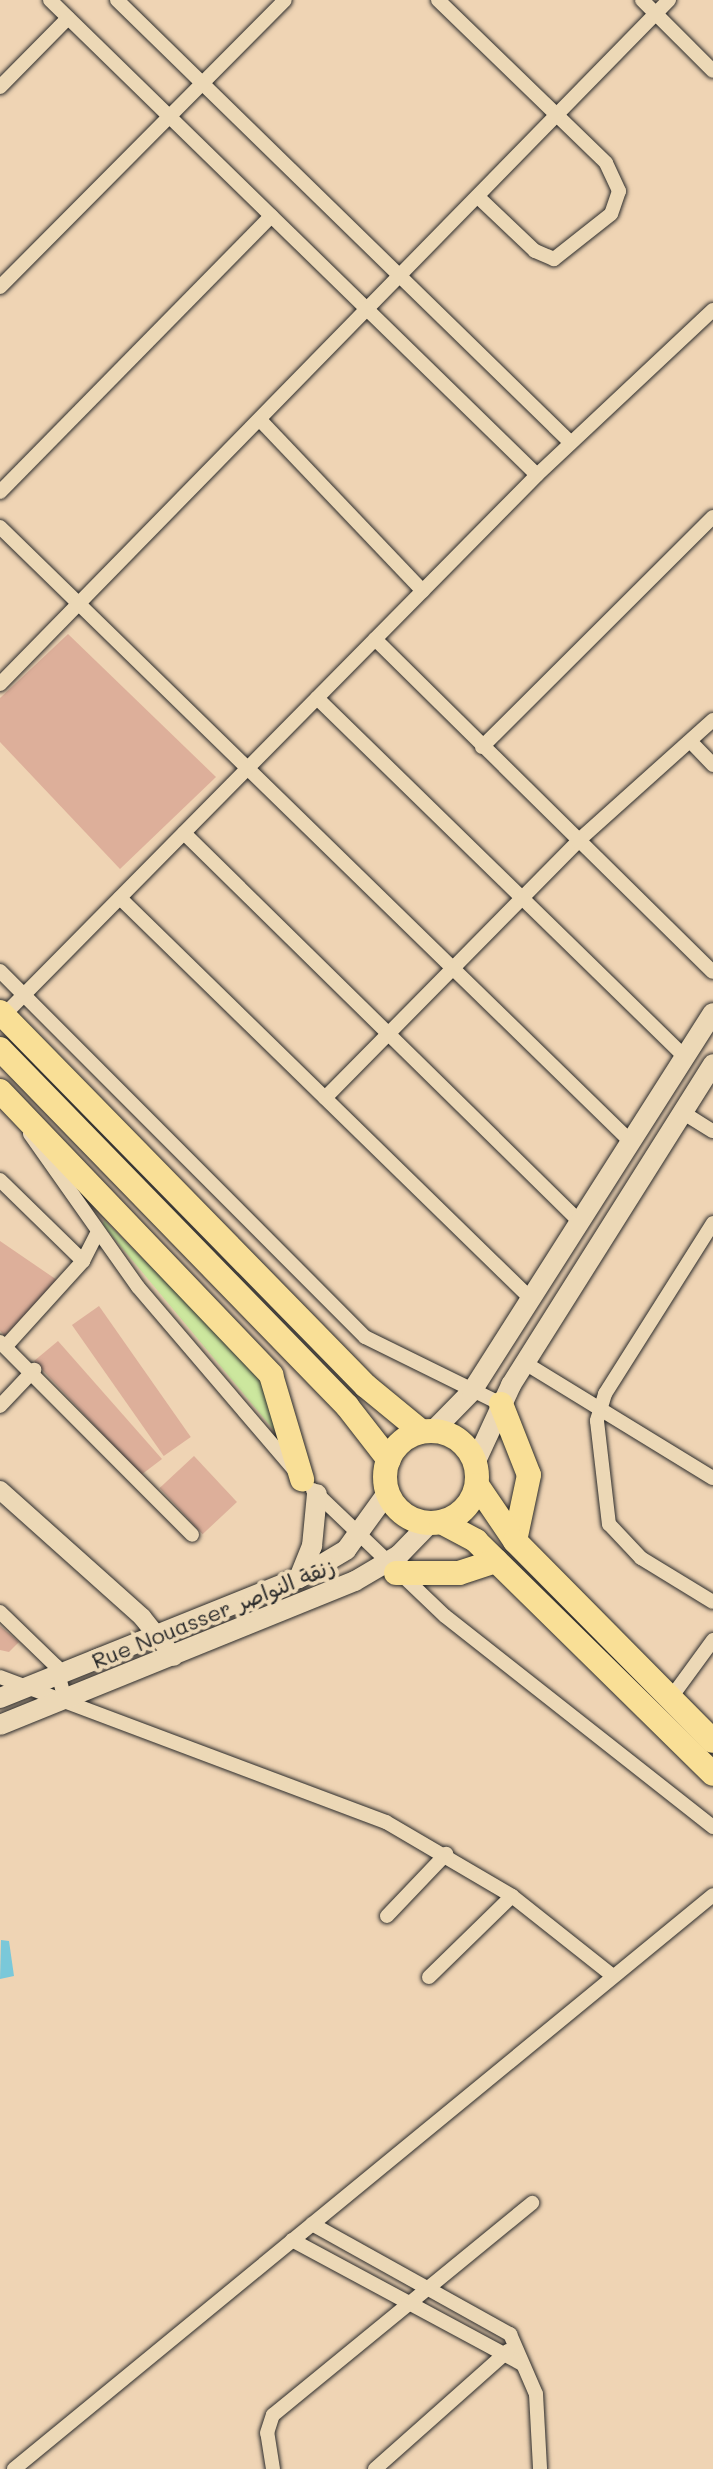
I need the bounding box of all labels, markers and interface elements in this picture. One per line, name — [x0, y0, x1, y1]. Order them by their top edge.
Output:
street label: Rue Nouasser زنقة النواصر — [88, 1552, 338, 1674]

